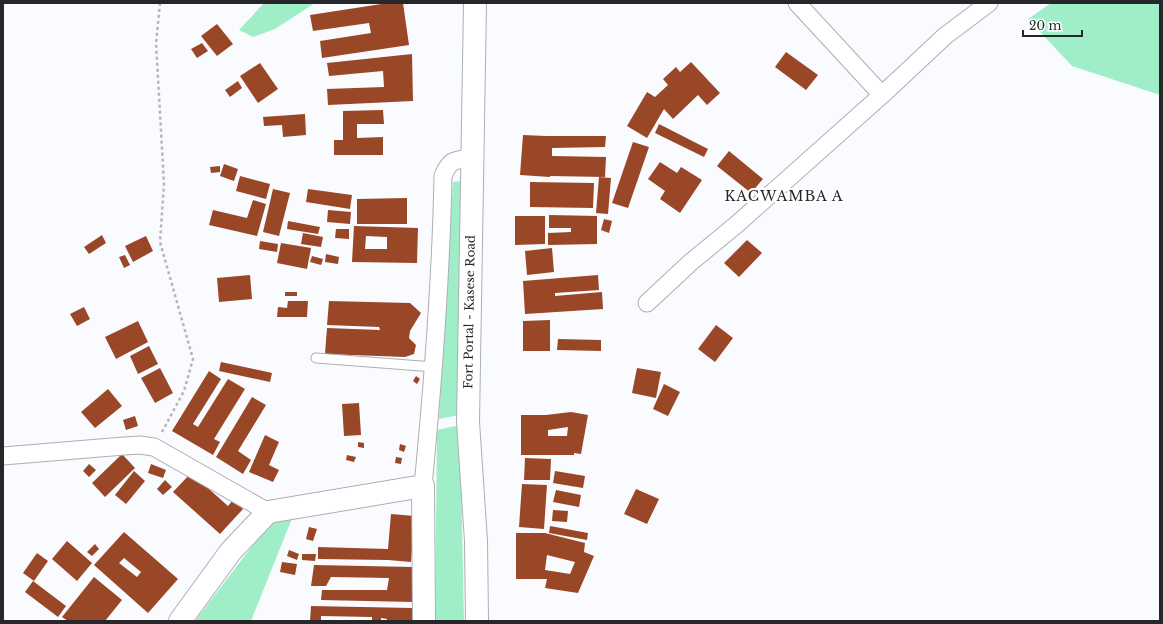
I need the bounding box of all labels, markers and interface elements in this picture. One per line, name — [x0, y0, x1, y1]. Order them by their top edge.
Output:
scale bar — [1023, 12, 1082, 38]
text: 20 m — [1029, 18, 1061, 33]
district label: KACWAMBA A — [724, 187, 844, 205]
street label: Fort Portal - Kasese Road — [460, 235, 478, 389]

